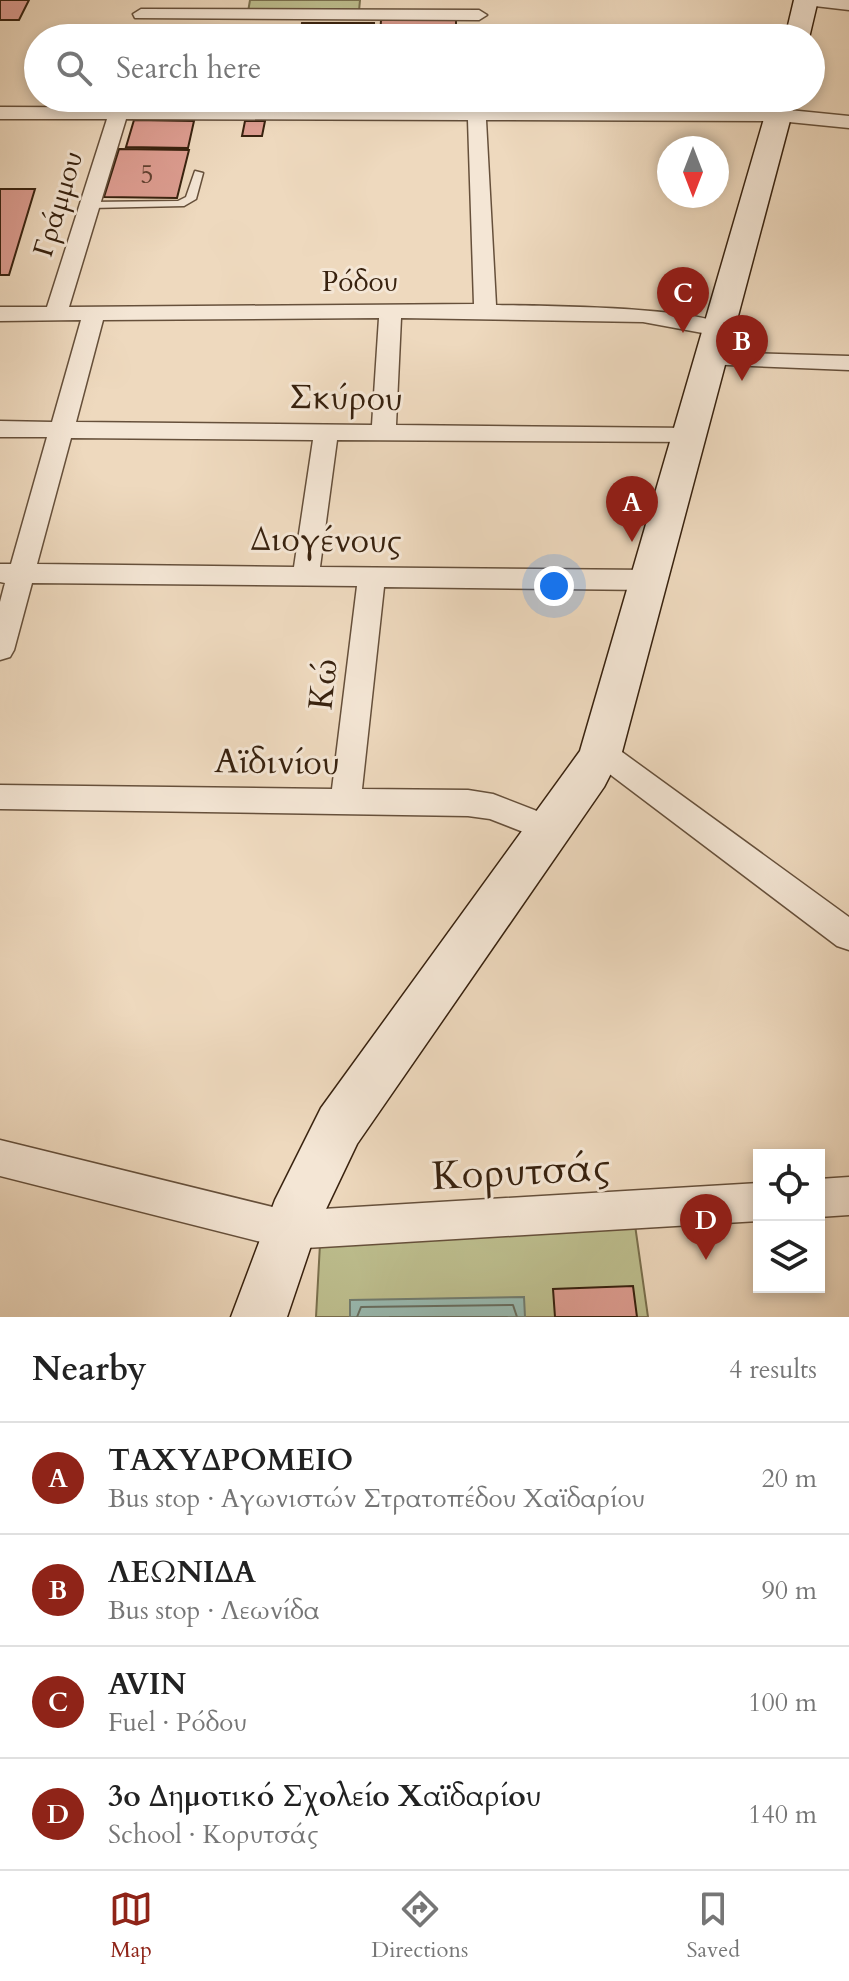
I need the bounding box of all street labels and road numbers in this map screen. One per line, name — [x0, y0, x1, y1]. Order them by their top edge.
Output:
street label: Γράμμου — [24, 146, 92, 262]
street label: Ρόδου — [322, 263, 398, 301]
street label: Σκύρου — [289, 374, 403, 422]
street label: Διογένους — [250, 516, 402, 564]
street label: Κώ — [297, 656, 349, 712]
street label: Αϊδινίου — [214, 738, 340, 786]
street label: Κορυτσάς — [430, 1140, 612, 1204]

